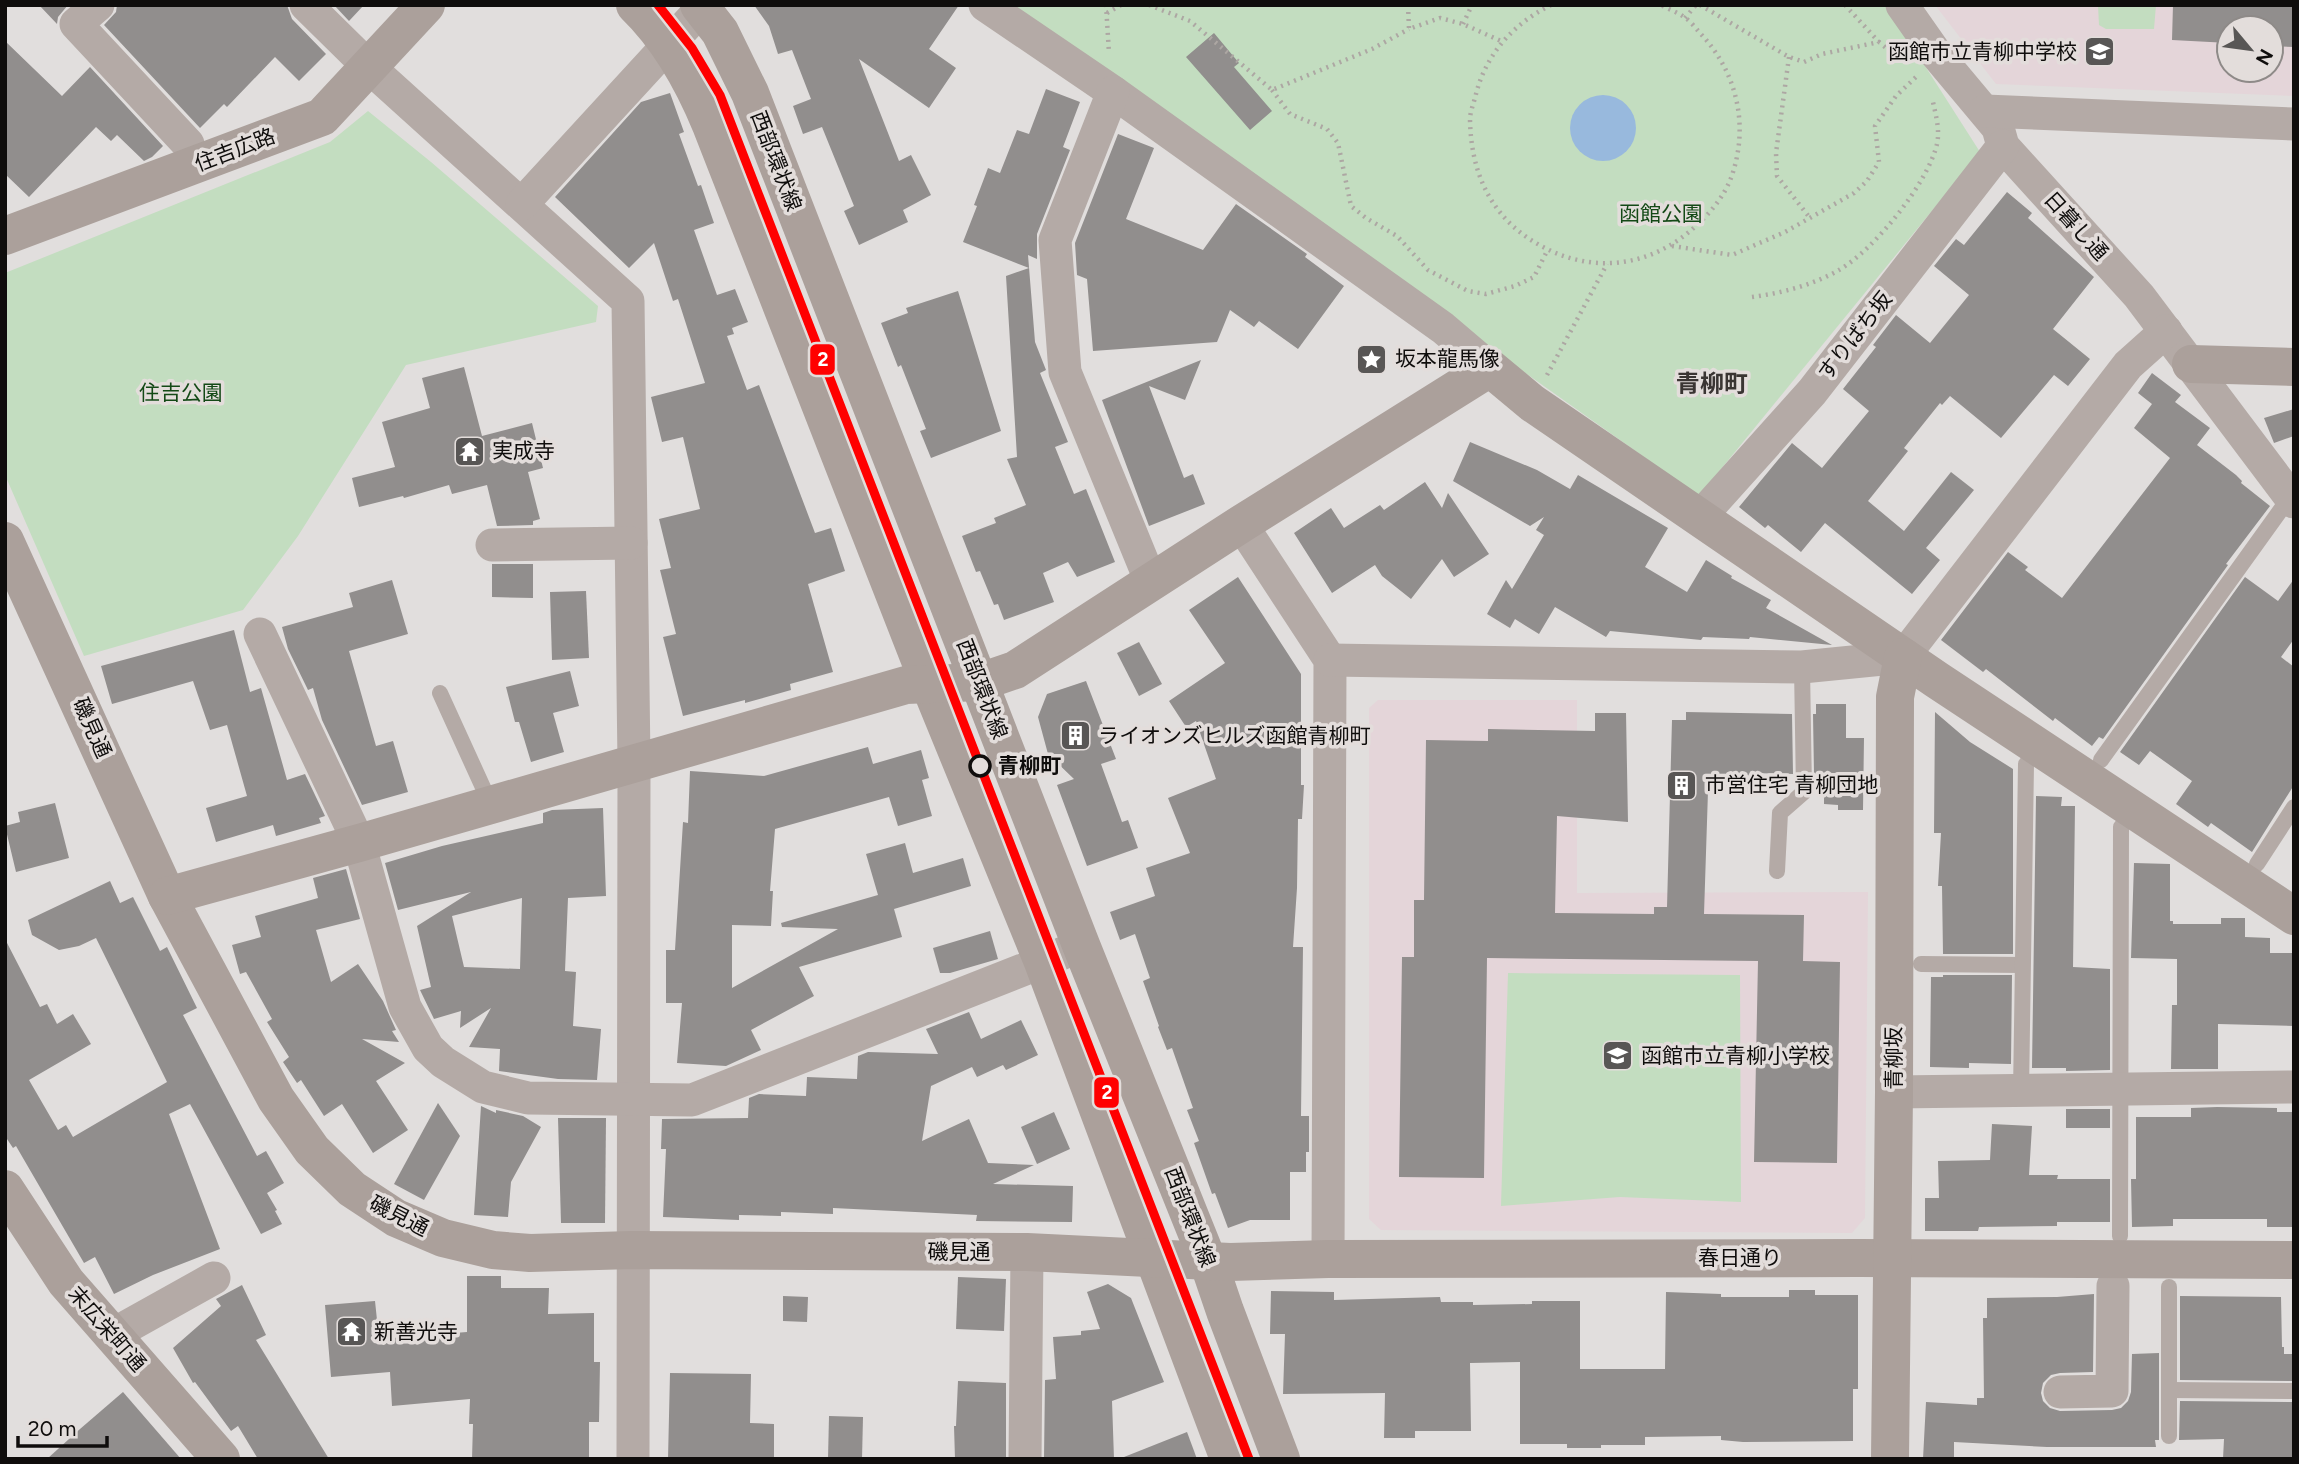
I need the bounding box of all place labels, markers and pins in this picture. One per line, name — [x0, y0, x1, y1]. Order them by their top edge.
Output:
school or university icon: 函館市立青柳中学校 — [2083, 35, 2117, 69]
place label: 函館市立青柳中学校 — [1888, 39, 2077, 64]
place icon: 坂本龍馬像 — [1355, 342, 1389, 376]
place label: 坂本龍馬像 — [1395, 346, 1500, 371]
temple icon: 実成寺 — [452, 434, 486, 468]
place label: 実成寺 — [492, 438, 555, 463]
building icon: ライオンズヒルズ函館青柳町 — [1058, 719, 1092, 753]
place label: ライオンズヒルズ函館青柳町 — [1098, 723, 1371, 748]
place label: 青柳町 — [998, 753, 1061, 778]
marker: 青柳町 — [969, 755, 991, 777]
building icon: 市営住宅 青柳団地 — [1665, 768, 1699, 802]
place label: 市営住宅 青柳団地 — [1705, 772, 1878, 797]
school or university icon: 函館市立青柳小学校 — [1601, 1039, 1635, 1073]
place label: 函館市立青柳小学校 — [1641, 1043, 1830, 1068]
temple icon: 新善光寺 — [334, 1315, 368, 1349]
place label: 新善光寺 — [374, 1319, 458, 1344]

